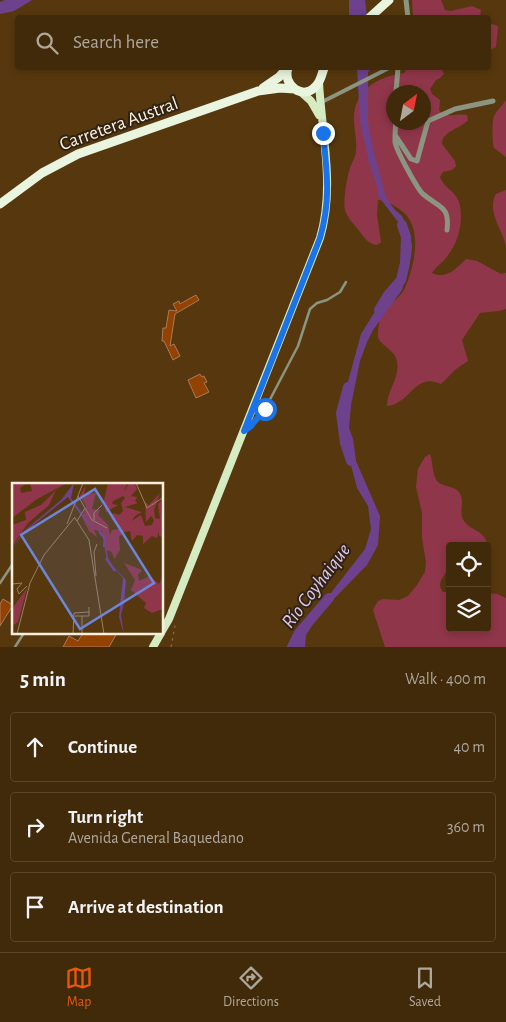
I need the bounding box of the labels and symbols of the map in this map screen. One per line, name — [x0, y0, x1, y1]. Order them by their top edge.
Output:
north arrow — [386, 85, 431, 130]
street label: Carretera Austral — [57, 94, 181, 154]
route end — [312, 122, 335, 145]
route start — [254, 398, 277, 421]
inset map — [12, 483, 164, 634]
water label: Río Coyhaique — [278, 540, 354, 632]

